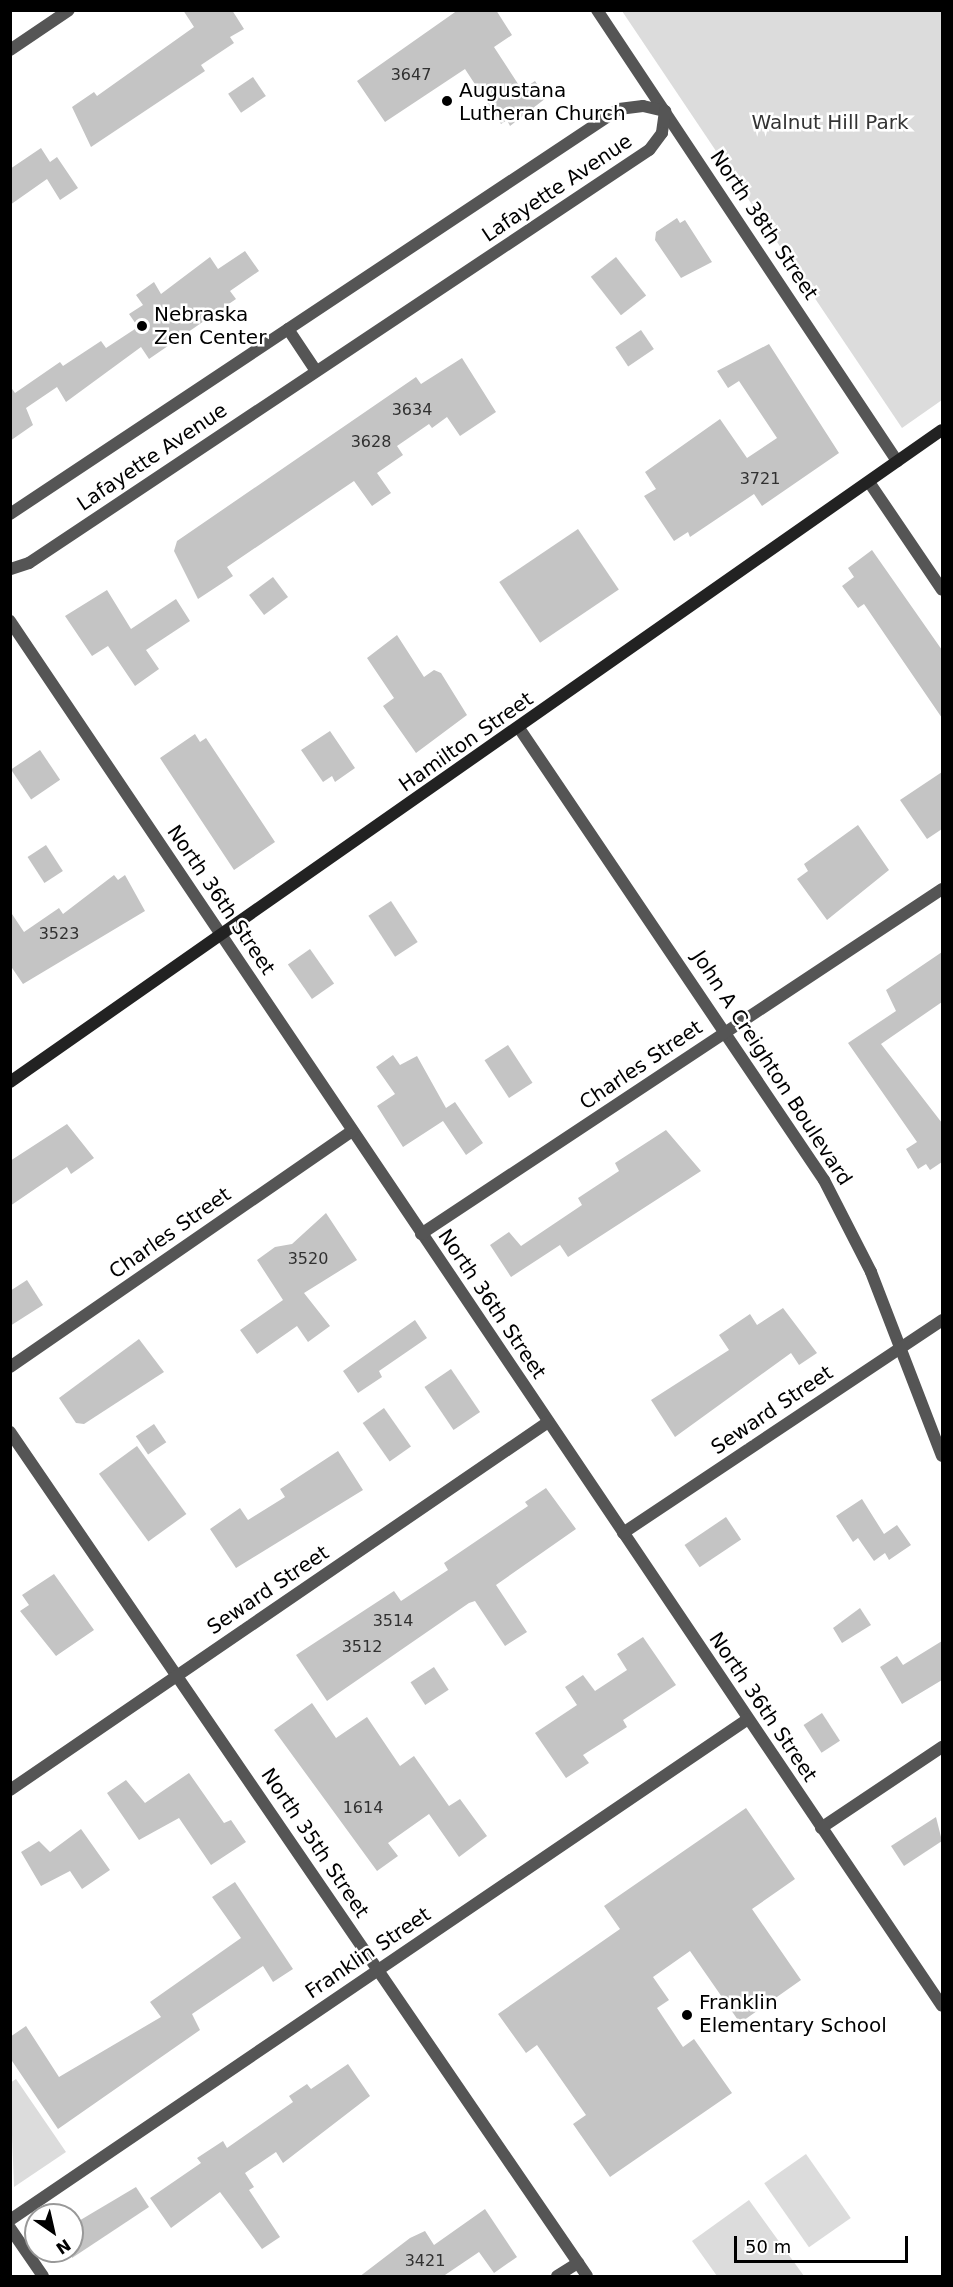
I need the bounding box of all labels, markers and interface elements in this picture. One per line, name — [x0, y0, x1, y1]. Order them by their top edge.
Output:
house number: 3647 — [391, 65, 431, 85]
place label: Augustana Lutheran Church — [459, 78, 626, 125]
marker: Augustana Lutheran Church — [440, 94, 454, 108]
park label: Walnut Hill Park — [751, 110, 909, 134]
street label: Lafayette Avenue — [478, 129, 636, 247]
street label: North 38th Street — [705, 146, 823, 304]
place label: Nebraska Zen Center — [154, 302, 266, 349]
marker: Nebraska Zen Center — [135, 319, 149, 333]
street label: Lafayette Avenue — [73, 398, 231, 516]
house number: 3634 — [392, 400, 432, 420]
house number: 3628 — [351, 432, 391, 452]
house number: 3721 — [740, 469, 780, 489]
street label: Hamilton Street — [394, 687, 538, 797]
street label: North 36th Street — [162, 821, 280, 979]
house number: 3523 — [39, 924, 79, 944]
street label: John A Creighton Boulevard — [687, 946, 857, 1190]
street label: Charles Street — [575, 1015, 707, 1115]
street label: Charles Street — [105, 1182, 235, 1284]
street label: North 36th Street — [433, 1225, 551, 1383]
house number: 3520 — [288, 1249, 328, 1269]
street label: Seward Street — [707, 1361, 837, 1459]
street label: Seward Street — [203, 1541, 333, 1639]
house number: 3514 — [373, 1611, 413, 1631]
street label: North 36th Street — [704, 1628, 822, 1786]
house number: 3512 — [342, 1637, 382, 1657]
street label: North 35th Street — [256, 1764, 374, 1922]
house number: 1614 — [343, 1798, 383, 1818]
street label: Franklin Street — [301, 1902, 435, 2004]
place label: Franklin Elementary School — [699, 1991, 887, 2038]
marker: Franklin Elementary School — [680, 2008, 694, 2022]
north arrow — [24, 2203, 84, 2263]
scale bar — [737, 2224, 911, 2262]
text: N — [52, 2235, 74, 2258]
text: 50 m — [745, 2236, 791, 2257]
house number: 3421 — [405, 2251, 445, 2271]

